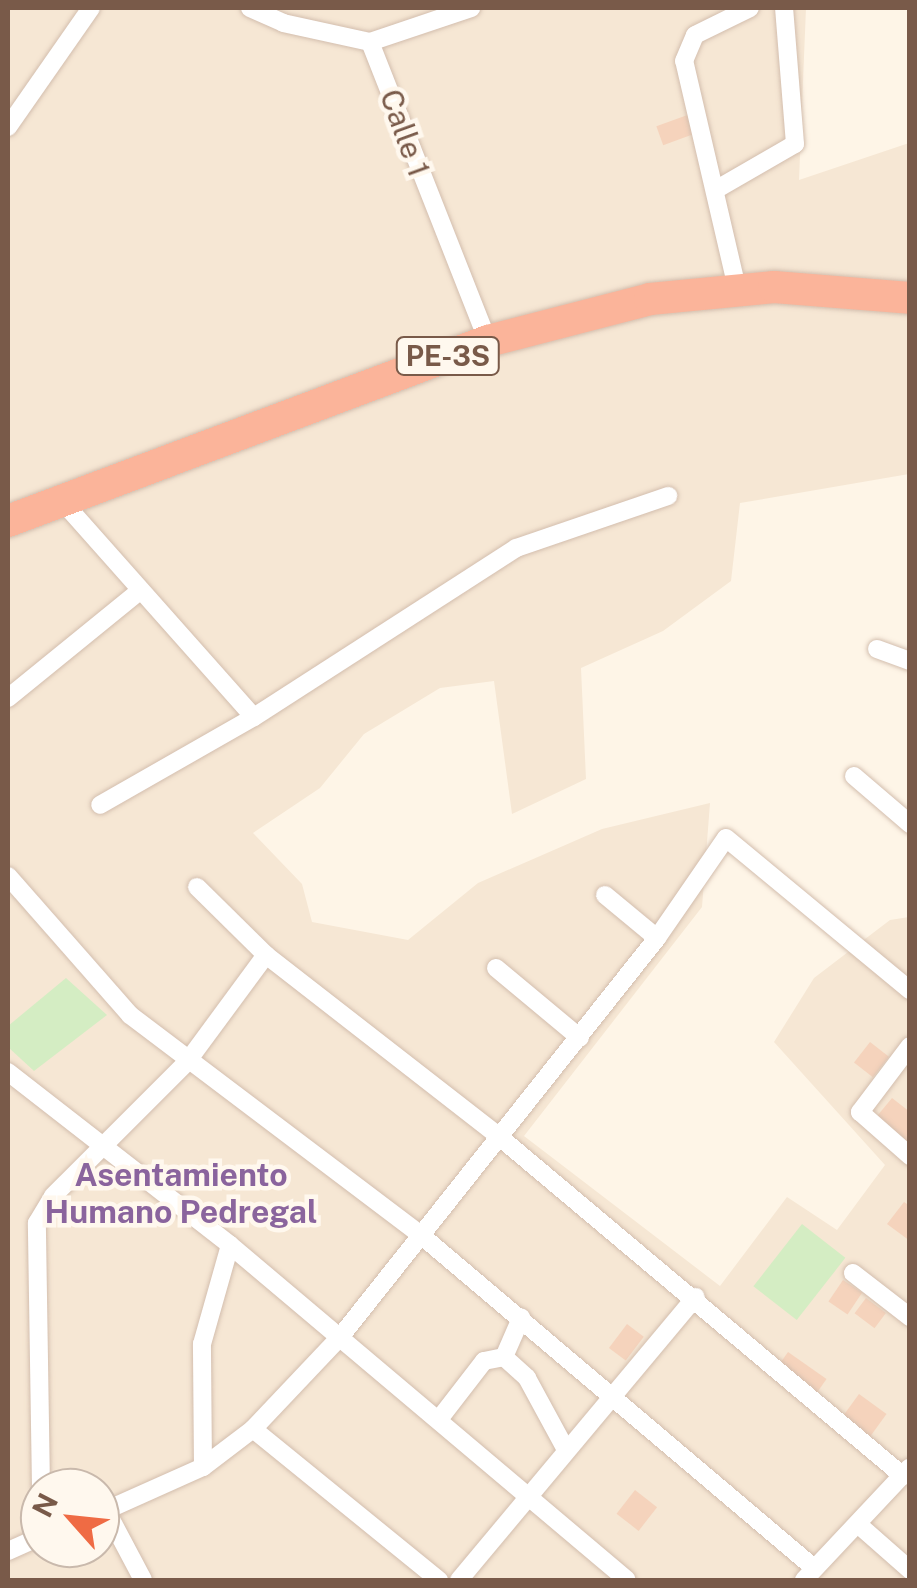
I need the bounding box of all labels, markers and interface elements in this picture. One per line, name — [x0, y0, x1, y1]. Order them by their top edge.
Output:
street label: Calle 1 — [373, 84, 437, 182]
road number: PE-3S — [396, 333, 500, 379]
district label: Asentamiento Humano Pedregal — [44, 1157, 318, 1232]
north arrow — [20, 1468, 120, 1568]
text: N — [25, 1488, 64, 1522]

